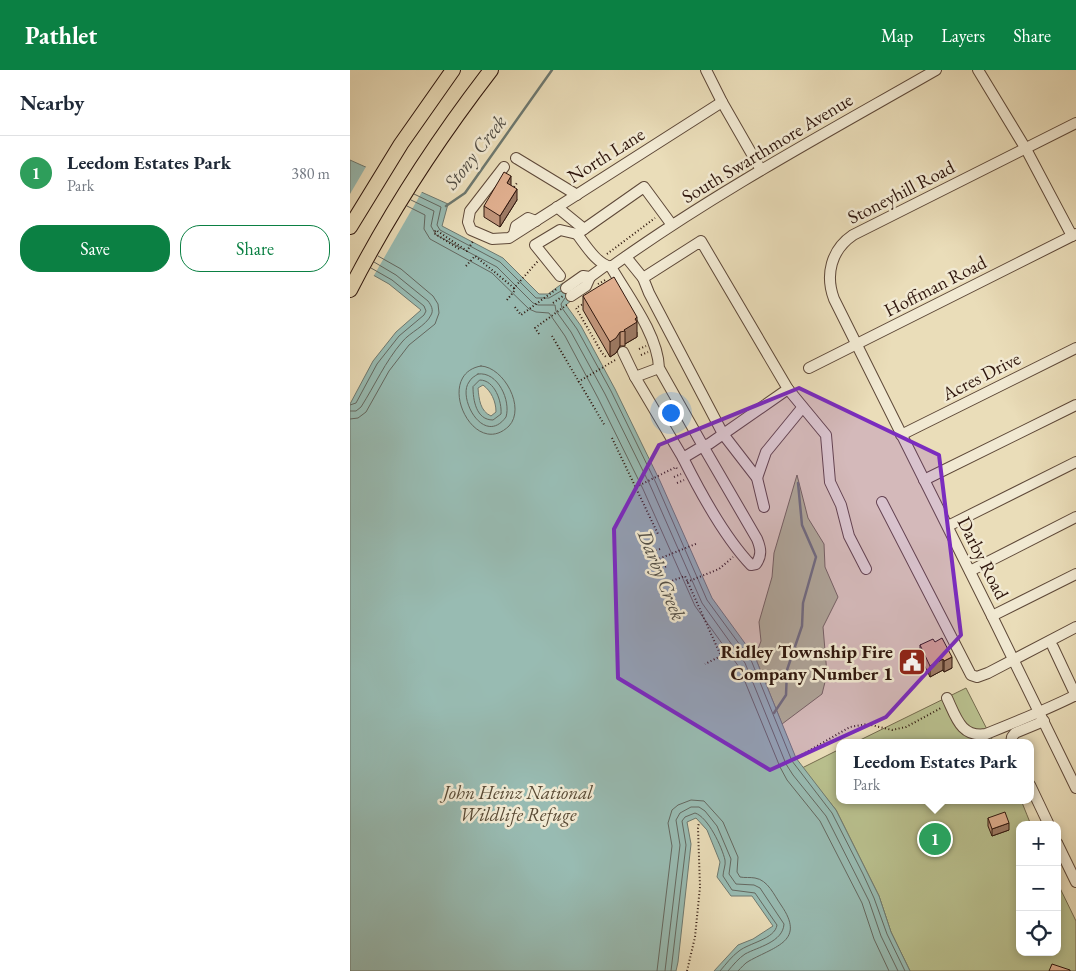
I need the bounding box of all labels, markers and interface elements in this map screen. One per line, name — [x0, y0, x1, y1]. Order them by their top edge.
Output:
text: Pathlet — [25, 20, 97, 51]
text: Map — [881, 24, 913, 47]
text: Layers — [941, 24, 985, 47]
text: Share — [1013, 24, 1051, 47]
street label: South Swarthmore Avenue — [677, 87, 857, 209]
text: Nearby — [20, 89, 84, 116]
water label: Stony Creek — [437, 110, 512, 195]
street label: North Lane — [563, 121, 649, 189]
text: Leedom Estates Park — [67, 150, 231, 175]
street label: Stoneyhill Road — [843, 154, 959, 230]
text: 1 — [32, 163, 40, 184]
text: 380 m — [291, 163, 330, 184]
text: Park — [67, 175, 94, 196]
button: Save — [20, 225, 170, 272]
button: Share — [180, 225, 330, 272]
street label: Hoffman Road — [880, 249, 991, 322]
street label: Acres Drive — [937, 346, 1024, 407]
your location — [658, 400, 684, 426]
street label: Darby Road — [952, 512, 1015, 604]
water label: Darby Creek — [632, 525, 692, 624]
place label: Ridley Township Fire Company Number 1 — [721, 639, 893, 686]
public building icon: Ridley Township Fire Company Number 1 — [897, 647, 927, 677]
popup — [836, 739, 1034, 804]
text: Leedom Estates Park — [853, 749, 1017, 774]
text: Park — [853, 774, 880, 795]
park label: John Heinz National Wildlife Refuge — [439, 780, 593, 827]
pin: 1 — [919, 820, 951, 858]
map controls — [1016, 821, 1061, 956]
button: + — [1016, 821, 1061, 866]
button: − — [1016, 866, 1061, 911]
button: locate — [1016, 911, 1061, 956]

